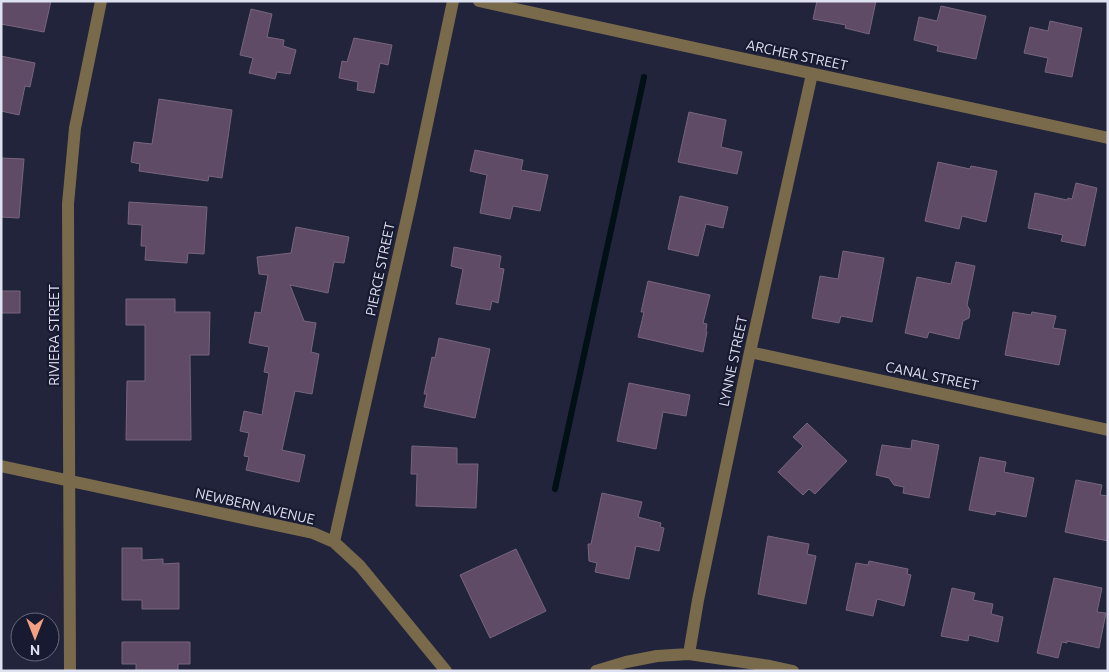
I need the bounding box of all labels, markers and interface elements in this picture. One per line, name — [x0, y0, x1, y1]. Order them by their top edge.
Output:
street label: ARCHER STREET — [745, 36, 849, 74]
street label: PIERCE STREET — [362, 220, 398, 317]
street label: RIVIERA STREET — [46, 284, 62, 386]
street label: LYNNE STREET — [716, 314, 750, 408]
street label: CANAL STREET — [884, 358, 980, 394]
street label: NEWBERN AVENUE — [194, 484, 316, 528]
north arrow — [10, 612, 60, 662]
text: N — [30, 642, 40, 658]

